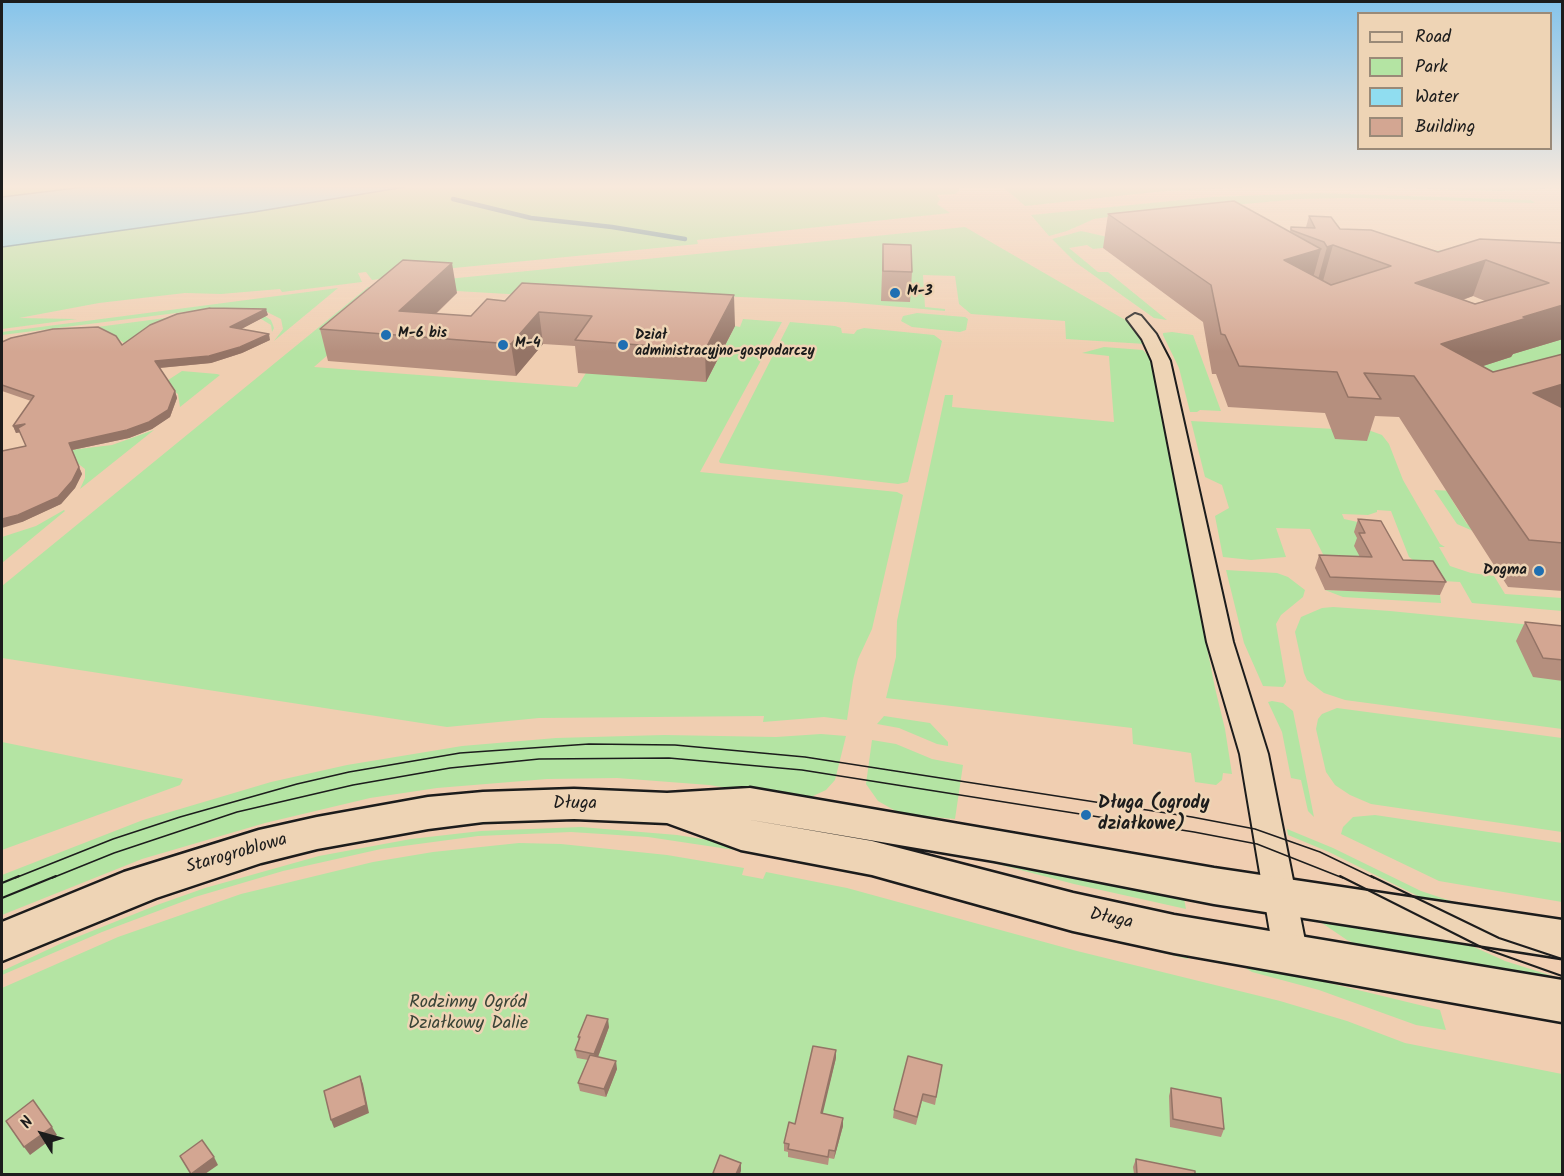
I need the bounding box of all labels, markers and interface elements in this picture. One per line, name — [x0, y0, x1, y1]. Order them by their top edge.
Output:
legend — [1357, 12, 1552, 150]
text: Road — [1415, 23, 1451, 52]
text: Park — [1415, 53, 1448, 82]
text: Water — [1415, 83, 1459, 112]
text: Building — [1415, 113, 1475, 142]
place label: M-3 — [907, 285, 933, 301]
marker: M-3 — [888, 286, 902, 300]
place label: M-6 bis — [398, 327, 447, 343]
marker: M-6 bis — [379, 328, 393, 342]
place label: Dział administracyjno-gospodarczy — [635, 329, 815, 362]
place label: M-4 — [515, 337, 541, 353]
marker: M-4 — [496, 338, 510, 352]
marker: Dział administracyjno-gospodarczy — [616, 338, 630, 352]
place label: Dogma — [1483, 562, 1527, 580]
marker: Dogma — [1532, 564, 1546, 578]
street label: Długa — [553, 794, 597, 816]
place label: Długa (ogrody działkowe) — [1098, 794, 1210, 836]
marker: Długa (ogrody działkowe) — [1079, 808, 1093, 822]
street label: Starogroblowa — [184, 830, 290, 880]
street label: Długa — [1087, 905, 1135, 935]
park label: Rodzinny Ogród Działkowy Dalie — [408, 993, 528, 1036]
north arrow — [12, 1104, 72, 1164]
text: N — [14, 1111, 40, 1134]

